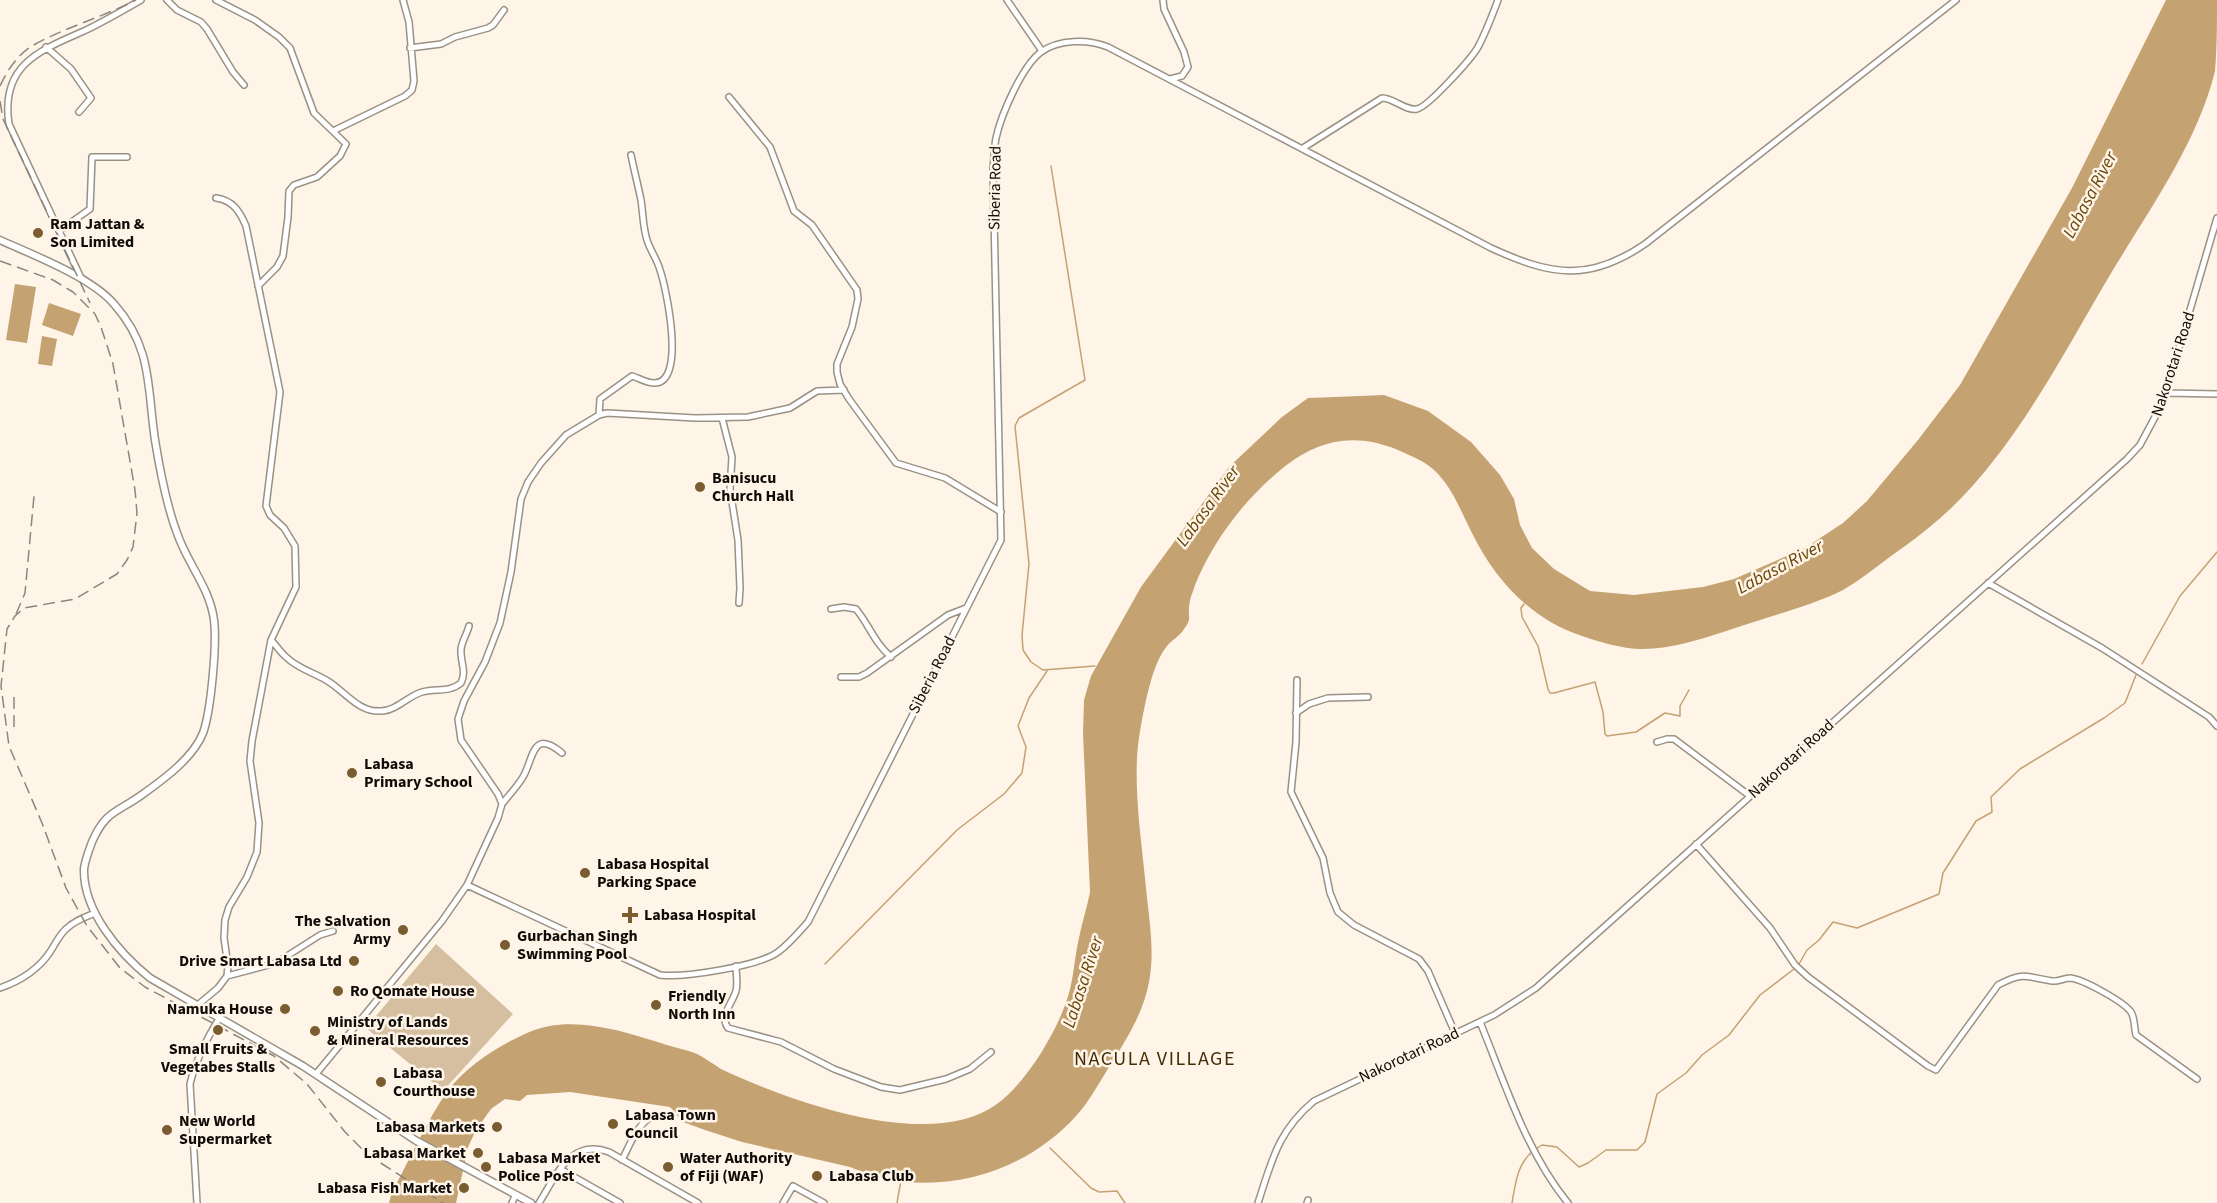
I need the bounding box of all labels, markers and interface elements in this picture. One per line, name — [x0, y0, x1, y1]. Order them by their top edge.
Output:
street label: Siberia Road — [983, 146, 1007, 230]
water label: Labasa River — [2057, 147, 2124, 243]
place label: Ram Jattan & Son Limited — [50, 213, 145, 253]
marker: Ram Jattan & Son Limited — [31, 226, 45, 240]
street label: Nakorotari Road — [2146, 309, 2200, 419]
water label: Labasa River — [1170, 460, 1246, 552]
place label: Banisucu Church Hall — [712, 467, 794, 507]
marker: Banisucu Church Hall — [693, 480, 707, 494]
water label: Labasa River — [1732, 533, 1828, 600]
street label: Siberia Road — [903, 632, 961, 718]
street label: Nakorotari Road — [1743, 714, 1839, 804]
place label: Labasa Primary School — [364, 753, 473, 793]
marker: Labasa Primary School — [345, 766, 359, 780]
place label: Labasa Hospital Parking Space — [597, 853, 709, 893]
marker: Labasa Hospital Parking Space — [578, 866, 592, 880]
place label: Labasa Hospital — [644, 904, 756, 926]
marker: Labasa Hospital — [621, 906, 639, 924]
place label: The Salvation Army — [295, 910, 392, 950]
marker: The Salvation Army — [396, 923, 410, 937]
place label: Gurbachan Singh Swimming Pool — [517, 925, 638, 965]
water label: Labasa River — [1057, 932, 1110, 1031]
marker: Gurbachan Singh Swimming Pool — [498, 938, 512, 952]
place label: Drive Smart Labasa Ltd — [179, 950, 342, 972]
marker: Drive Smart Labasa Ltd — [347, 954, 361, 968]
place label: Ro Qomate House — [350, 980, 475, 1002]
marker: Ro Qomate House — [331, 984, 345, 998]
place label: Friendly North Inn — [668, 985, 735, 1025]
place label: Namuka House — [167, 998, 273, 1020]
marker: Friendly North Inn — [649, 998, 663, 1012]
marker: Namuka House — [278, 1002, 292, 1016]
place label: Ministry of Lands & Mineral Resources — [327, 1011, 469, 1051]
street label: Nakorotari Road — [1355, 1022, 1463, 1088]
marker: Small Fruits & Vegetabes Stalls — [211, 1023, 225, 1037]
marker: Ministry of Lands & Mineral Resources — [308, 1024, 322, 1038]
place label: Small Fruits & Vegetabes Stalls — [160, 1038, 275, 1078]
district label: NACULA VILLAGE — [1074, 1045, 1236, 1073]
place label: Labasa Courthouse — [393, 1062, 475, 1102]
marker: Labasa Courthouse — [374, 1075, 388, 1089]
place label: Labasa Town Council — [625, 1104, 716, 1144]
place label: New World Supermarket — [179, 1110, 272, 1150]
place label: Labasa Markets — [376, 1116, 485, 1138]
marker: Labasa Town Council — [606, 1117, 620, 1131]
marker: Labasa Markets — [490, 1120, 504, 1134]
marker: New World Supermarket — [160, 1123, 174, 1137]
place label: Labasa Market — [364, 1142, 466, 1164]
marker: Labasa Market — [471, 1146, 485, 1160]
place label: Labasa Market Police Post — [498, 1147, 600, 1187]
place label: Water Authority of Fiji (WAF) — [680, 1147, 793, 1187]
marker: Labasa Market Police Post — [479, 1160, 493, 1174]
marker: Water Authority of Fiji (WAF) — [661, 1160, 675, 1174]
place label: Labasa Club — [829, 1165, 914, 1187]
marker: Labasa Club — [810, 1169, 824, 1183]
place label: Labasa Fish Market — [317, 1177, 452, 1199]
marker: Labasa Fish Market — [457, 1181, 471, 1195]

